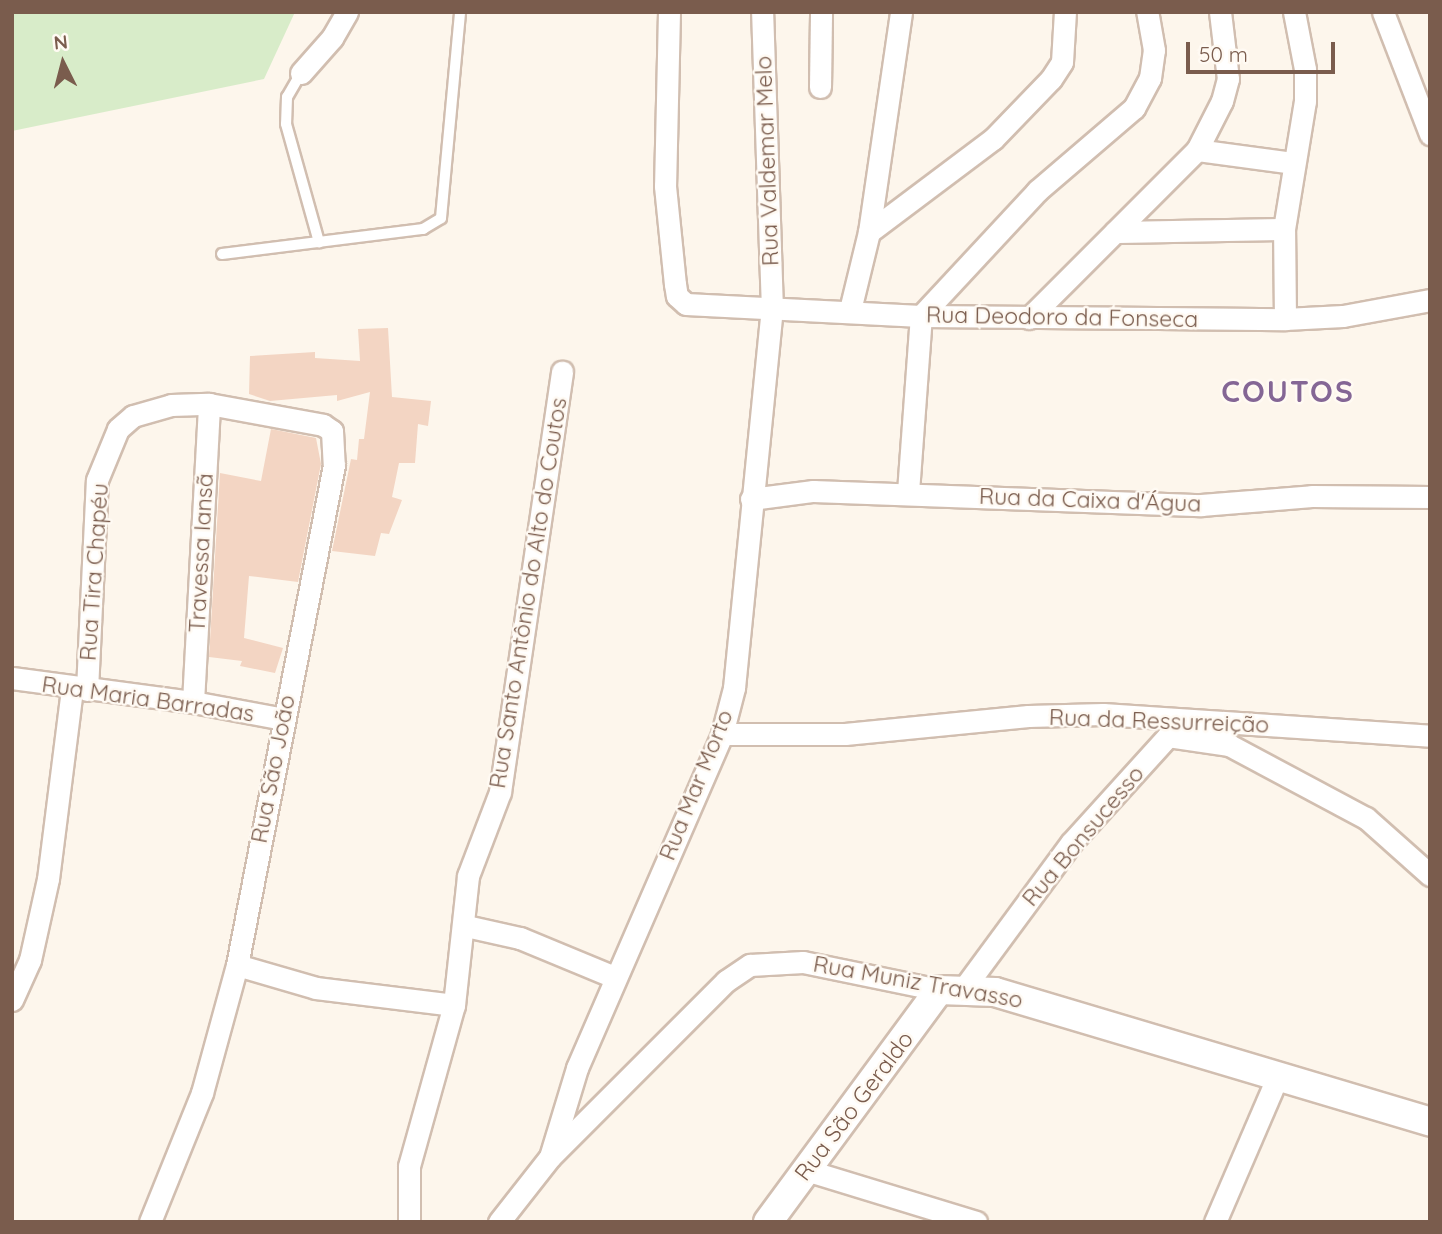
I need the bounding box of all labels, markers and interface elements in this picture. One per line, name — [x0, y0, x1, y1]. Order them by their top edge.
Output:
north arrow — [28, 28, 98, 98]
scale bar — [1190, 28, 1339, 72]
text: N — [53, 29, 69, 55]
text: 50 m — [1199, 41, 1248, 67]
street label: Rua Valdemar Melo — [750, 55, 784, 267]
street label: Rua Deodoro da Fonseca — [926, 301, 1198, 333]
district label: COUTOS — [1222, 373, 1354, 409]
street label: Rua Santo Antônio do Alto do Coutos — [483, 396, 573, 790]
street label: Travessa Iansã — [183, 473, 219, 633]
street label: Rua Tira Chapéu — [74, 482, 114, 662]
street label: Rua da Caixa d'Água — [978, 482, 1202, 518]
street label: Rua Maria Barradas — [40, 670, 256, 728]
street label: Rua São João — [245, 693, 301, 845]
street label: Rua da Ressurreição — [1048, 703, 1270, 739]
street label: Rua Mar Morto — [653, 706, 739, 864]
street label: Rua Bonsucesso — [1016, 760, 1150, 912]
street label: Rua Muniz Travasso — [811, 950, 1025, 1014]
street label: Rua São Geraldo — [789, 1026, 919, 1186]

